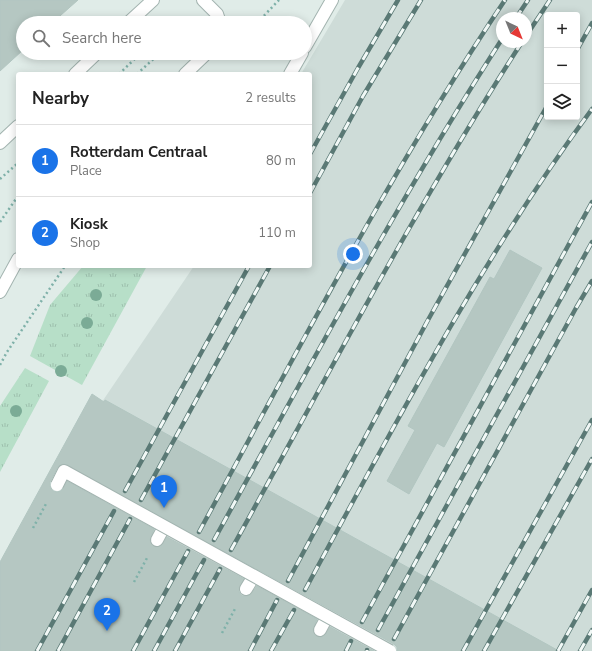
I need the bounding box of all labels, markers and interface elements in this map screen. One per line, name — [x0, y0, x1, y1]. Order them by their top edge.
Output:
north arrow — [496, 12, 532, 48]
map controls — [544, 12, 580, 120]
button: + — [544, 12, 580, 48]
search box — [16, 16, 312, 60]
icon: search — [30, 27, 52, 49]
text: Search here — [62, 28, 142, 48]
button: − — [544, 48, 580, 84]
button: layers — [544, 84, 580, 120]
text: Nearby — [32, 87, 89, 110]
text: 2 results — [245, 89, 296, 107]
text: Rotterdam Centraal — [70, 142, 207, 162]
text: 1 — [41, 152, 49, 170]
text: 80 m — [266, 152, 296, 170]
text: Place — [70, 162, 102, 180]
text: Kiosk — [70, 214, 108, 234]
text: 2 — [41, 224, 49, 242]
text: 110 m — [258, 224, 296, 242]
text: Shop — [70, 234, 100, 252]
your location — [343, 244, 363, 264]
pin: 1 — [151, 475, 177, 508]
pin: 2 — [94, 598, 120, 631]

